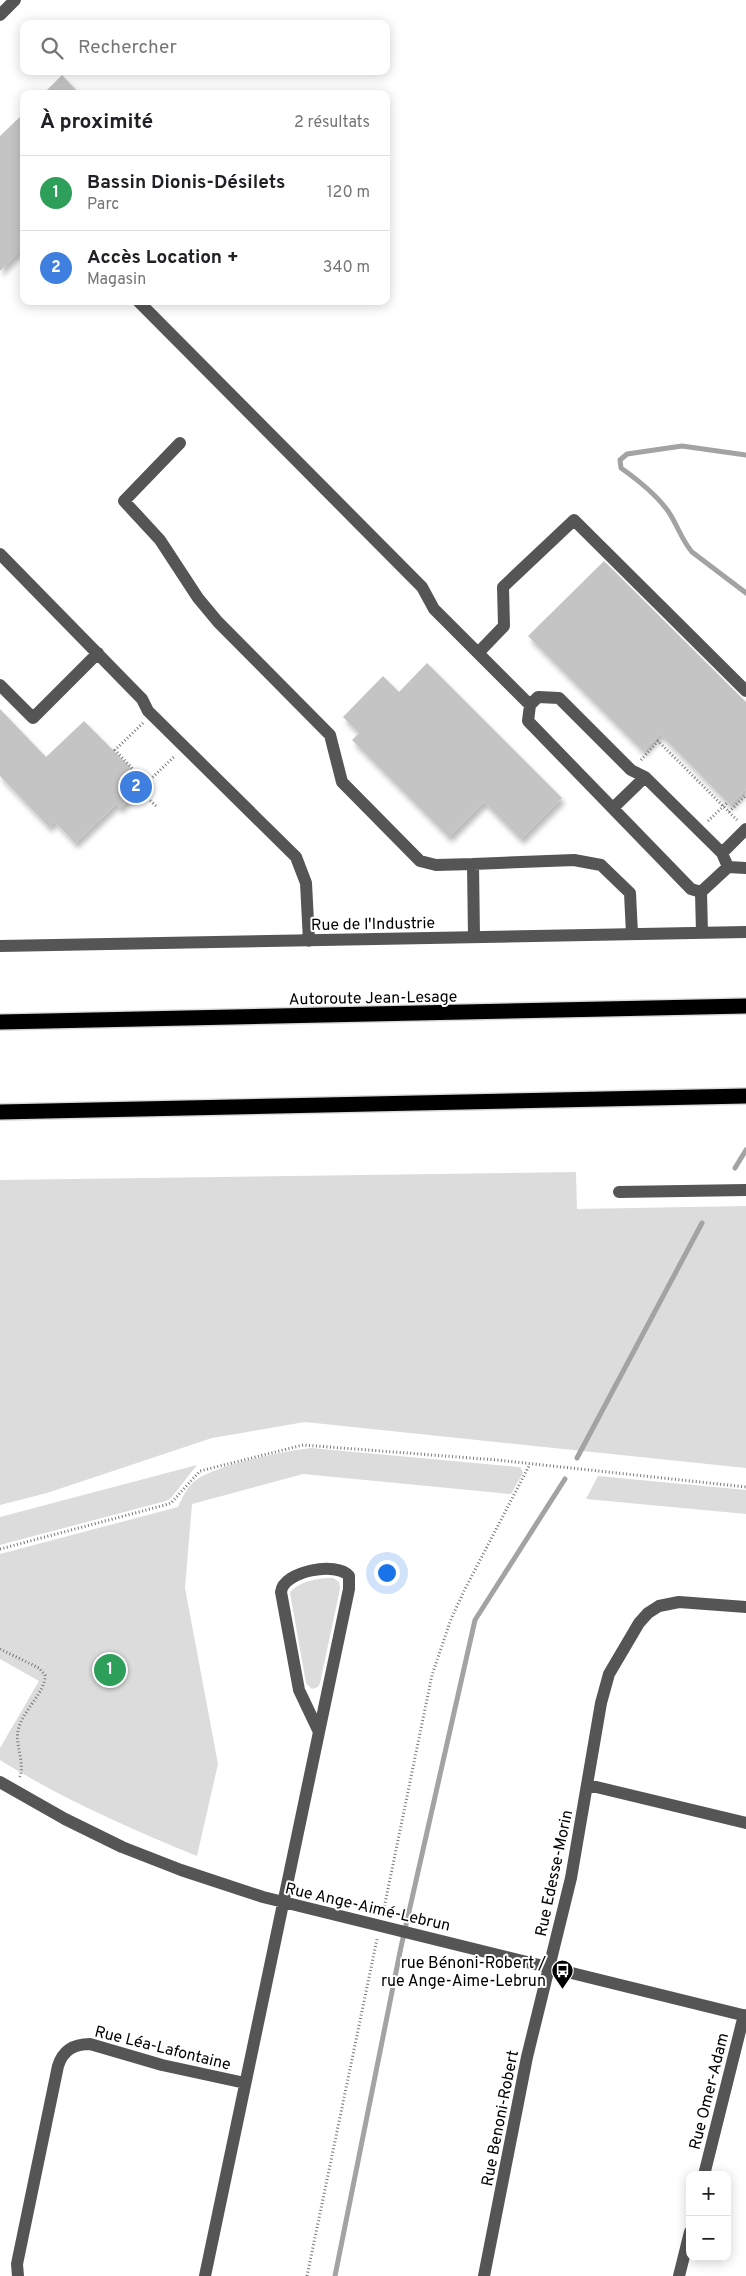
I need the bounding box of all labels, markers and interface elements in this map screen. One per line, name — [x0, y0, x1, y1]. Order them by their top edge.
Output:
search box — [20, 20, 390, 75]
icon: search — [38, 34, 66, 62]
text: Rechercher — [78, 36, 177, 60]
text: À proximité — [40, 109, 153, 136]
text: 2 résultats — [294, 113, 370, 133]
text: Bassin Dionis-Désilets — [87, 171, 285, 195]
text: 1 — [53, 183, 59, 203]
text: 120 m — [327, 183, 370, 203]
text: Parc — [87, 195, 119, 215]
text: Accès Location + — [87, 246, 239, 270]
text: 2 — [51, 258, 61, 278]
text: 340 m — [323, 258, 370, 278]
text: Magasin — [87, 270, 146, 290]
pin: 2 — [120, 768, 152, 806]
street label: Rue de l'Industrie — [311, 914, 435, 936]
street label: Autoroute Jean-Lesage — [289, 988, 457, 1010]
your location — [374, 1560, 400, 1586]
pin: 1 — [94, 1651, 126, 1689]
street label: Rue Edesse-Morin — [532, 1808, 578, 1939]
street label: Rue Ange-Aimé-Lebrun — [283, 1879, 452, 1937]
place label: rue Bénoni-Robert / rue Ange-Aime-Lebrun — [381, 1954, 546, 1992]
bus stop icon: rue Bénoni-Robert / rue Ange-Aime-Lebrun — [550, 1959, 574, 1990]
street label: Rue Léa-Lafontaine — [92, 2022, 233, 2076]
street label: Rue Omer-Adam — [686, 2031, 734, 2152]
street label: Rue Benoni-Robert — [478, 2049, 524, 2188]
map controls — [686, 2171, 731, 2261]
button: + — [686, 2171, 731, 2216]
button: − — [686, 2216, 731, 2261]

